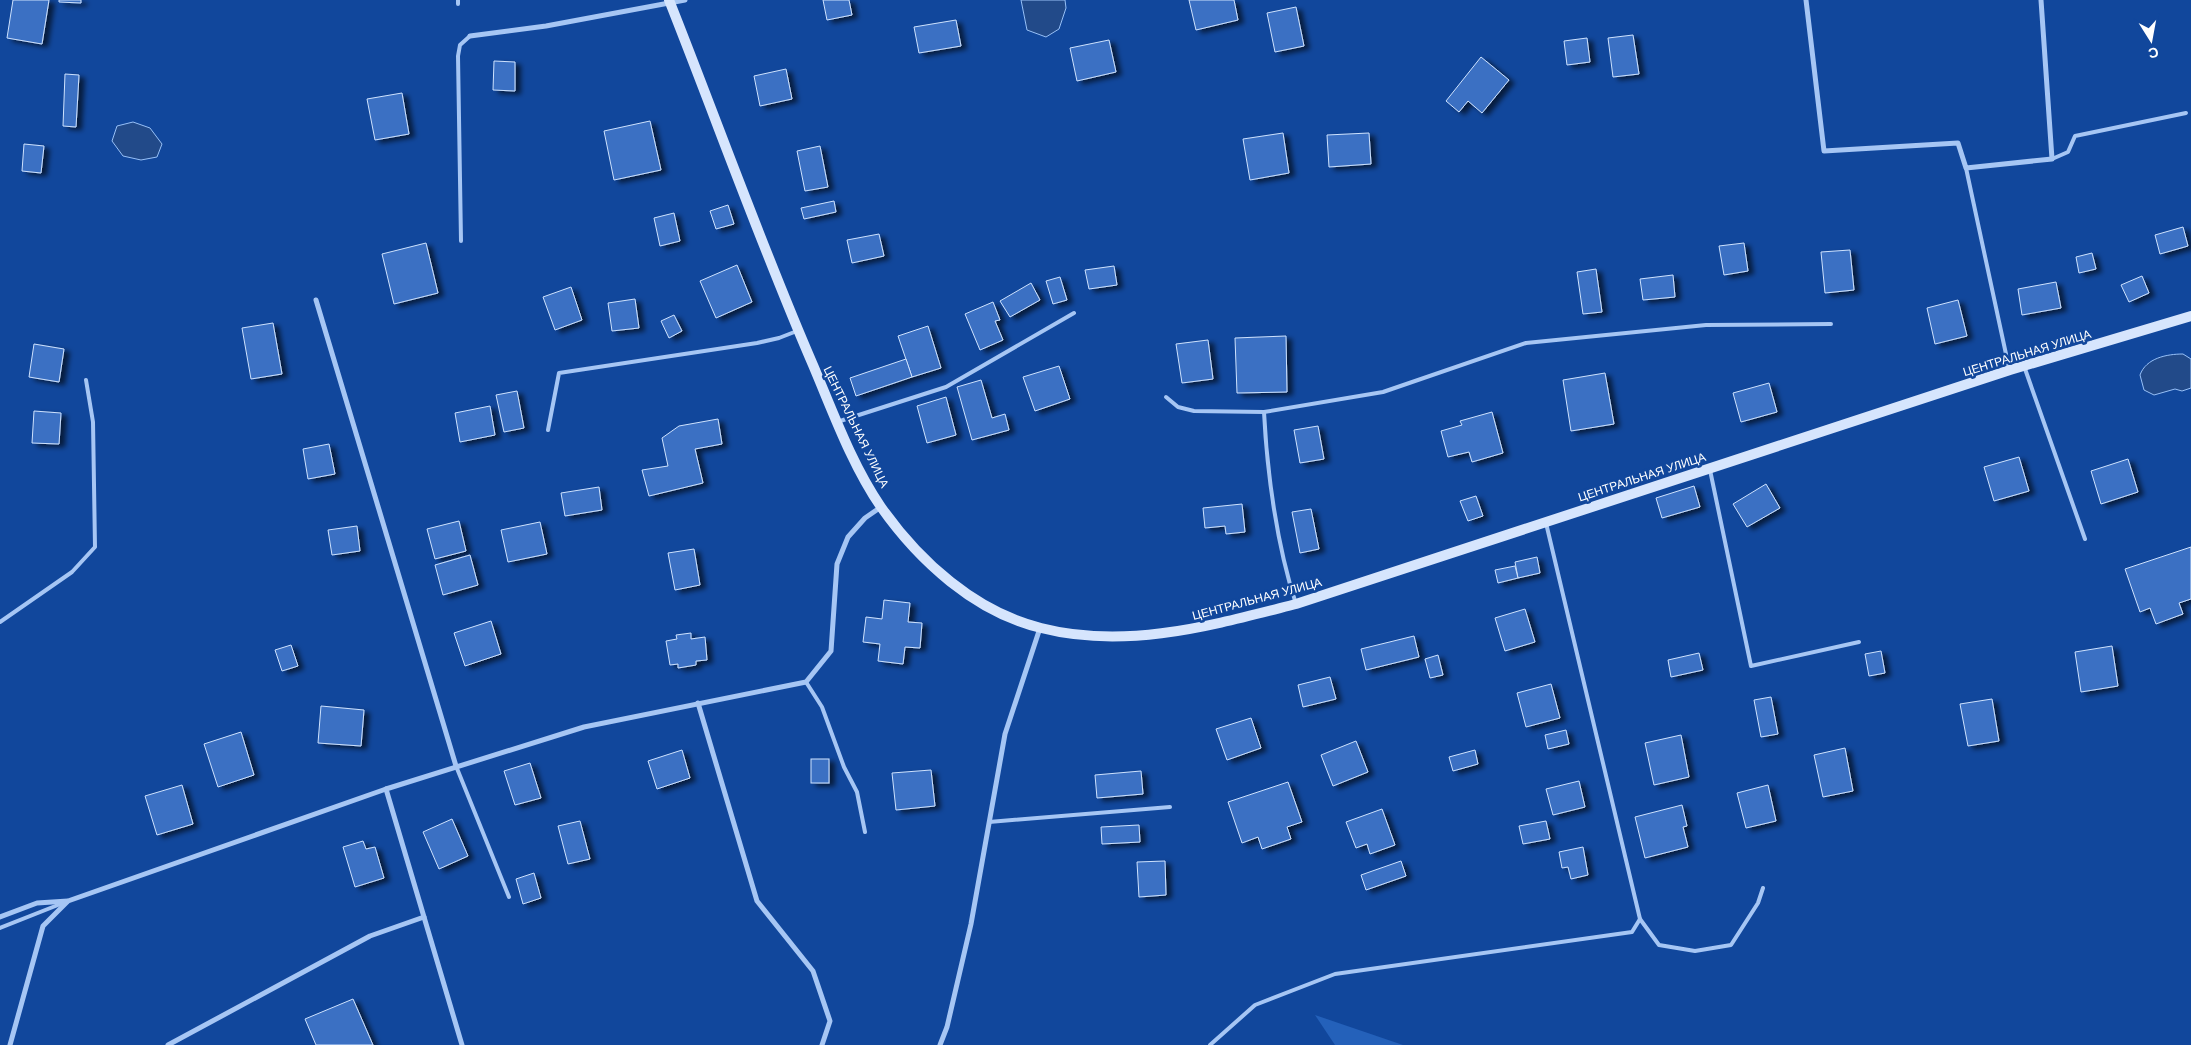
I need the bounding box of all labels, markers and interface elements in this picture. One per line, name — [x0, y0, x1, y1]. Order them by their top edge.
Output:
north arrow — [2126, 15, 2176, 65]
text: С — [2147, 44, 2160, 62]
street label: ЦЕНТРАЛЬНАЯ УЛИЦА — [1961, 327, 2093, 379]
street label: ЦЕНТРАЛЬНАЯ УЛИЦА — [820, 364, 892, 490]
street label: ЦЕНТРАЛЬНАЯ УЛИЦА — [1576, 450, 1708, 504]
street label: ЦЕНТРАЛЬНАЯ УЛИЦА — [1191, 575, 1323, 623]

